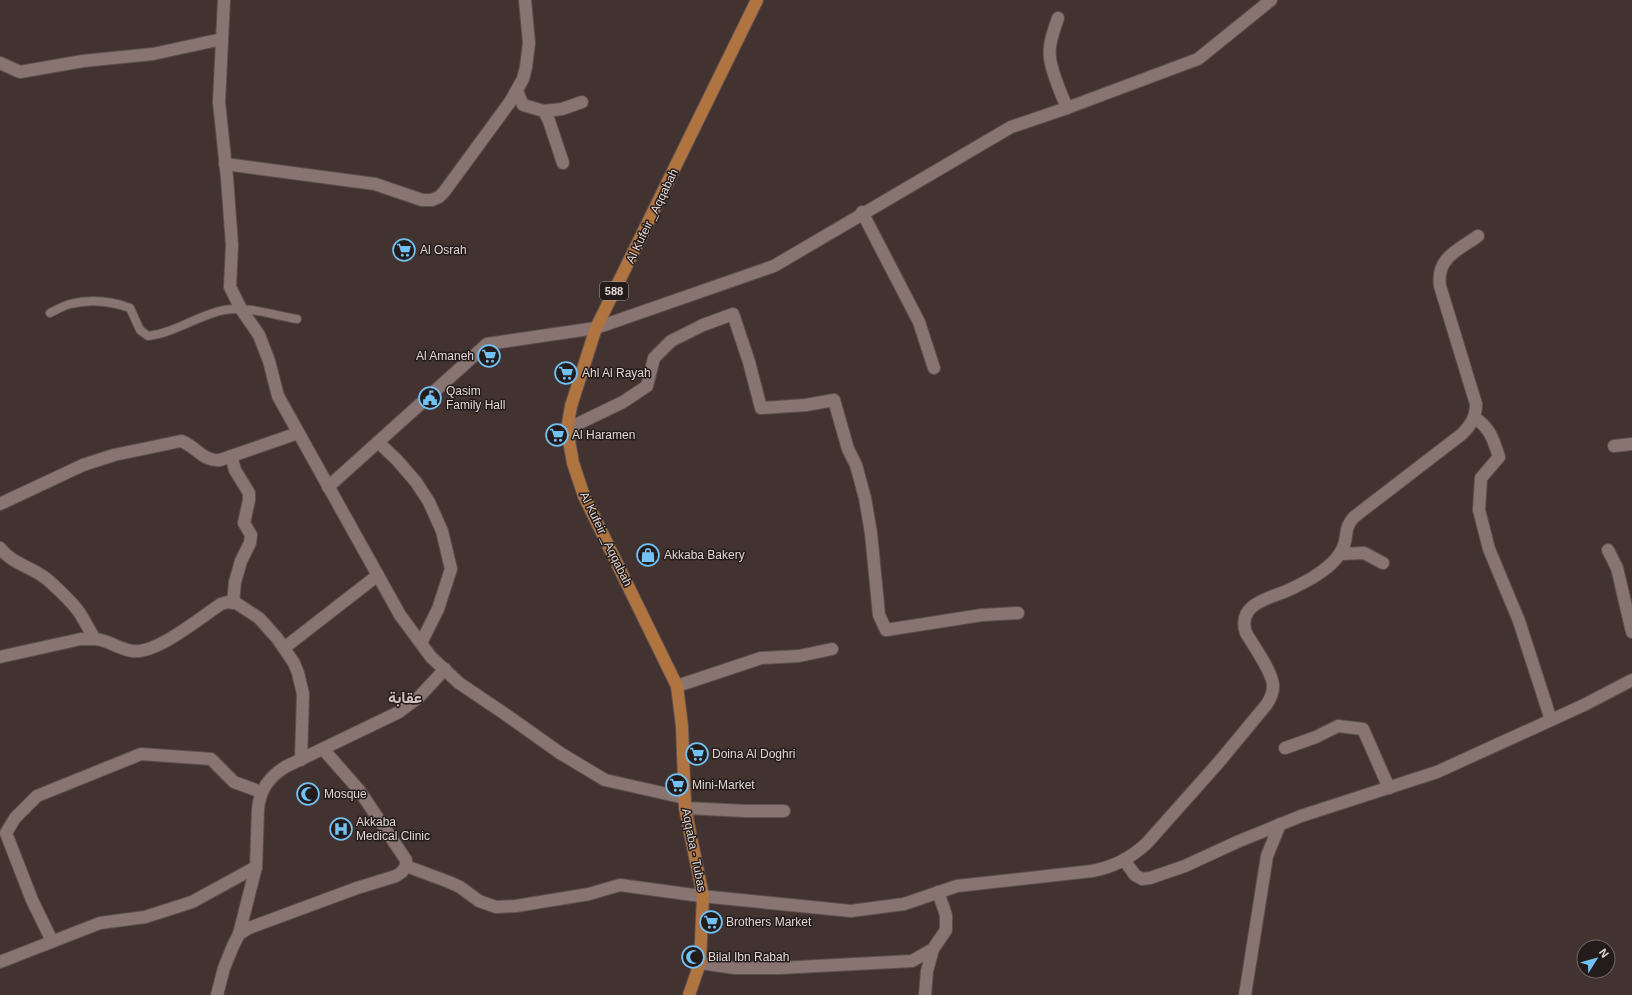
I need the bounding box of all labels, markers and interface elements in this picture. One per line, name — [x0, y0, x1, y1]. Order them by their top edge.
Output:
street label: Al Kufeir _Aqqabah — [623, 166, 681, 266]
supermarket icon: Al Osrah — [391, 237, 417, 263]
place label: Al Osrah — [420, 243, 467, 257]
road number: 588 — [600, 282, 628, 300]
supermarket icon: Al Amaneh — [476, 343, 502, 369]
place label: Al Amaneh — [416, 349, 474, 363]
supermarket icon: Ahl Al Rayah — [553, 360, 579, 386]
place label: Ahl Al Rayah — [582, 366, 651, 380]
place label: Qasim Family Hall — [446, 384, 505, 412]
public building icon: Qasim Family Hall — [417, 385, 443, 411]
supermarket icon: Al Haramen — [544, 422, 570, 448]
place label: Al Haramen — [572, 428, 635, 442]
street label: Al Kufeir _Aqqabah — [577, 489, 635, 589]
shop icon: Akkaba Bakery — [635, 542, 661, 568]
place label: Akkaba Bakery — [664, 548, 745, 562]
district label: عقابة — [388, 689, 422, 707]
supermarket icon: Doina Al Doghri — [684, 741, 710, 767]
place label: Doina Al Doghri — [712, 747, 795, 761]
supermarket icon: Mini-Market — [664, 772, 690, 798]
place label: Mini-Market — [692, 778, 755, 792]
mosque icon: Mosque — [295, 781, 321, 807]
place label: Mosque — [324, 787, 367, 801]
street label: Aqqaba - Tubas — [679, 807, 709, 893]
place label: Akkaba Medical Clinic — [356, 815, 430, 843]
hospital icon: Akkaba Medical Clinic — [328, 816, 354, 842]
supermarket icon: Brothers Market — [698, 909, 724, 935]
place label: Brothers Market — [726, 915, 812, 929]
north arrow — [1576, 939, 1616, 979]
mosque icon: Bilal Ibn Rabah — [680, 944, 706, 970]
text: N — [1597, 946, 1611, 960]
place label: Bilal Ibn Rabah — [708, 950, 789, 964]

